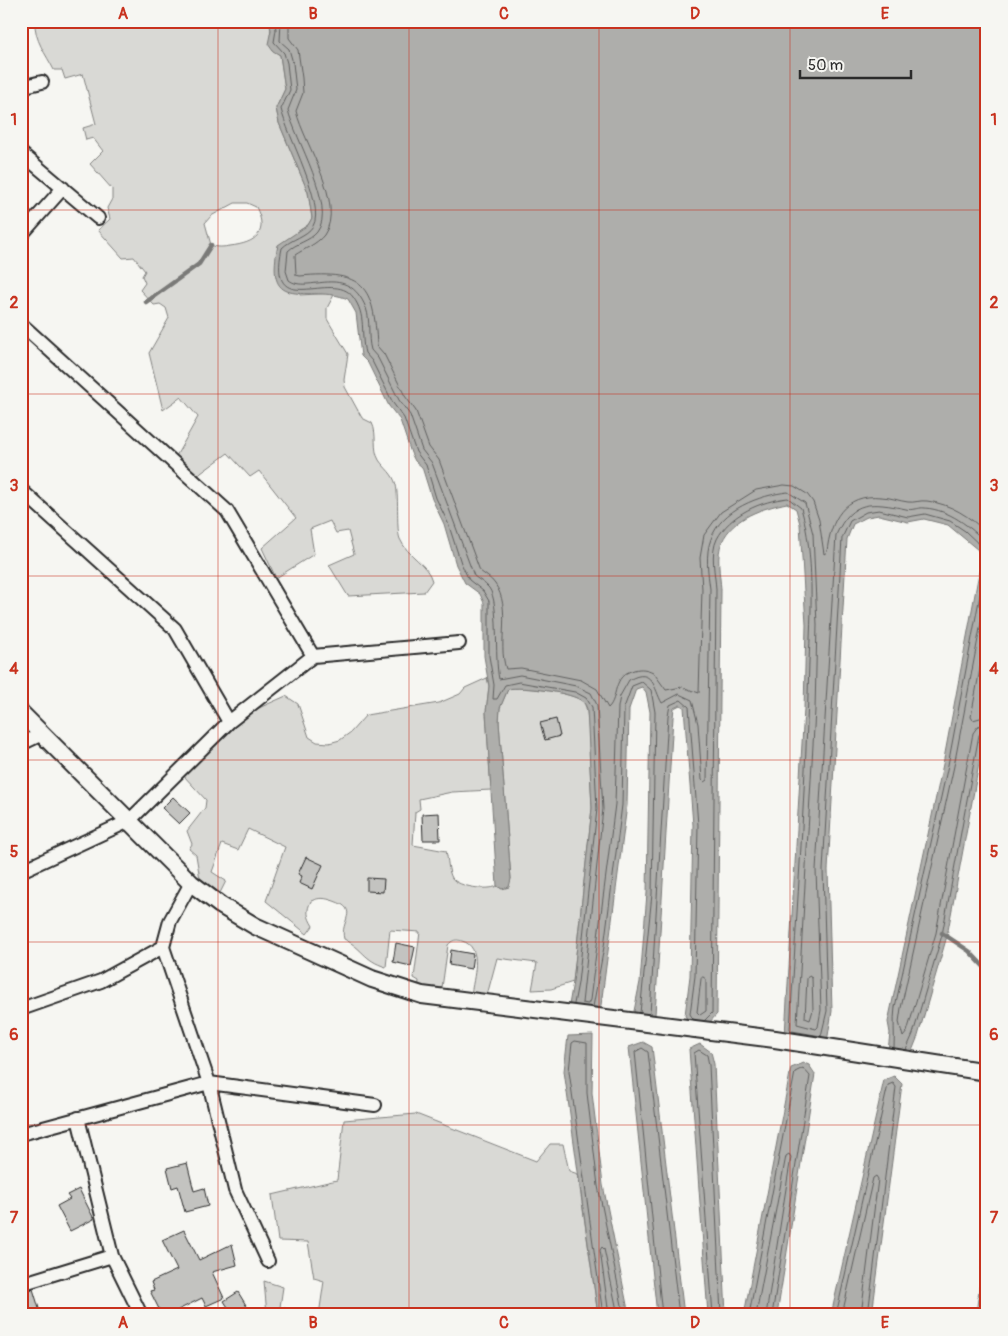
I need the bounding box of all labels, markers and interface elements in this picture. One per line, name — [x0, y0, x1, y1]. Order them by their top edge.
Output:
text: A — [118, 4, 129, 24]
text: B — [308, 4, 318, 24]
text: C — [499, 4, 509, 24]
text: D — [690, 4, 700, 24]
text: E — [881, 4, 890, 24]
scale bar — [800, 48, 912, 80]
text: 50 m — [808, 56, 843, 75]
text: 1 — [11, 110, 17, 130]
text: 1 — [991, 110, 997, 130]
text: 2 — [10, 293, 19, 313]
text: 2 — [990, 293, 999, 313]
text: 3 — [10, 476, 19, 496]
text: 3 — [990, 476, 999, 496]
text: 4 — [9, 659, 19, 679]
text: 4 — [989, 659, 999, 679]
text: 5 — [10, 842, 19, 862]
text: 5 — [990, 842, 999, 862]
text: 6 — [9, 1025, 19, 1045]
text: 6 — [989, 1025, 999, 1045]
text: 7 — [10, 1208, 19, 1228]
text: 7 — [990, 1208, 999, 1228]
text: A — [118, 1313, 129, 1333]
text: B — [308, 1313, 318, 1333]
text: C — [499, 1313, 509, 1333]
text: D — [690, 1313, 700, 1333]
text: E — [881, 1313, 890, 1333]

